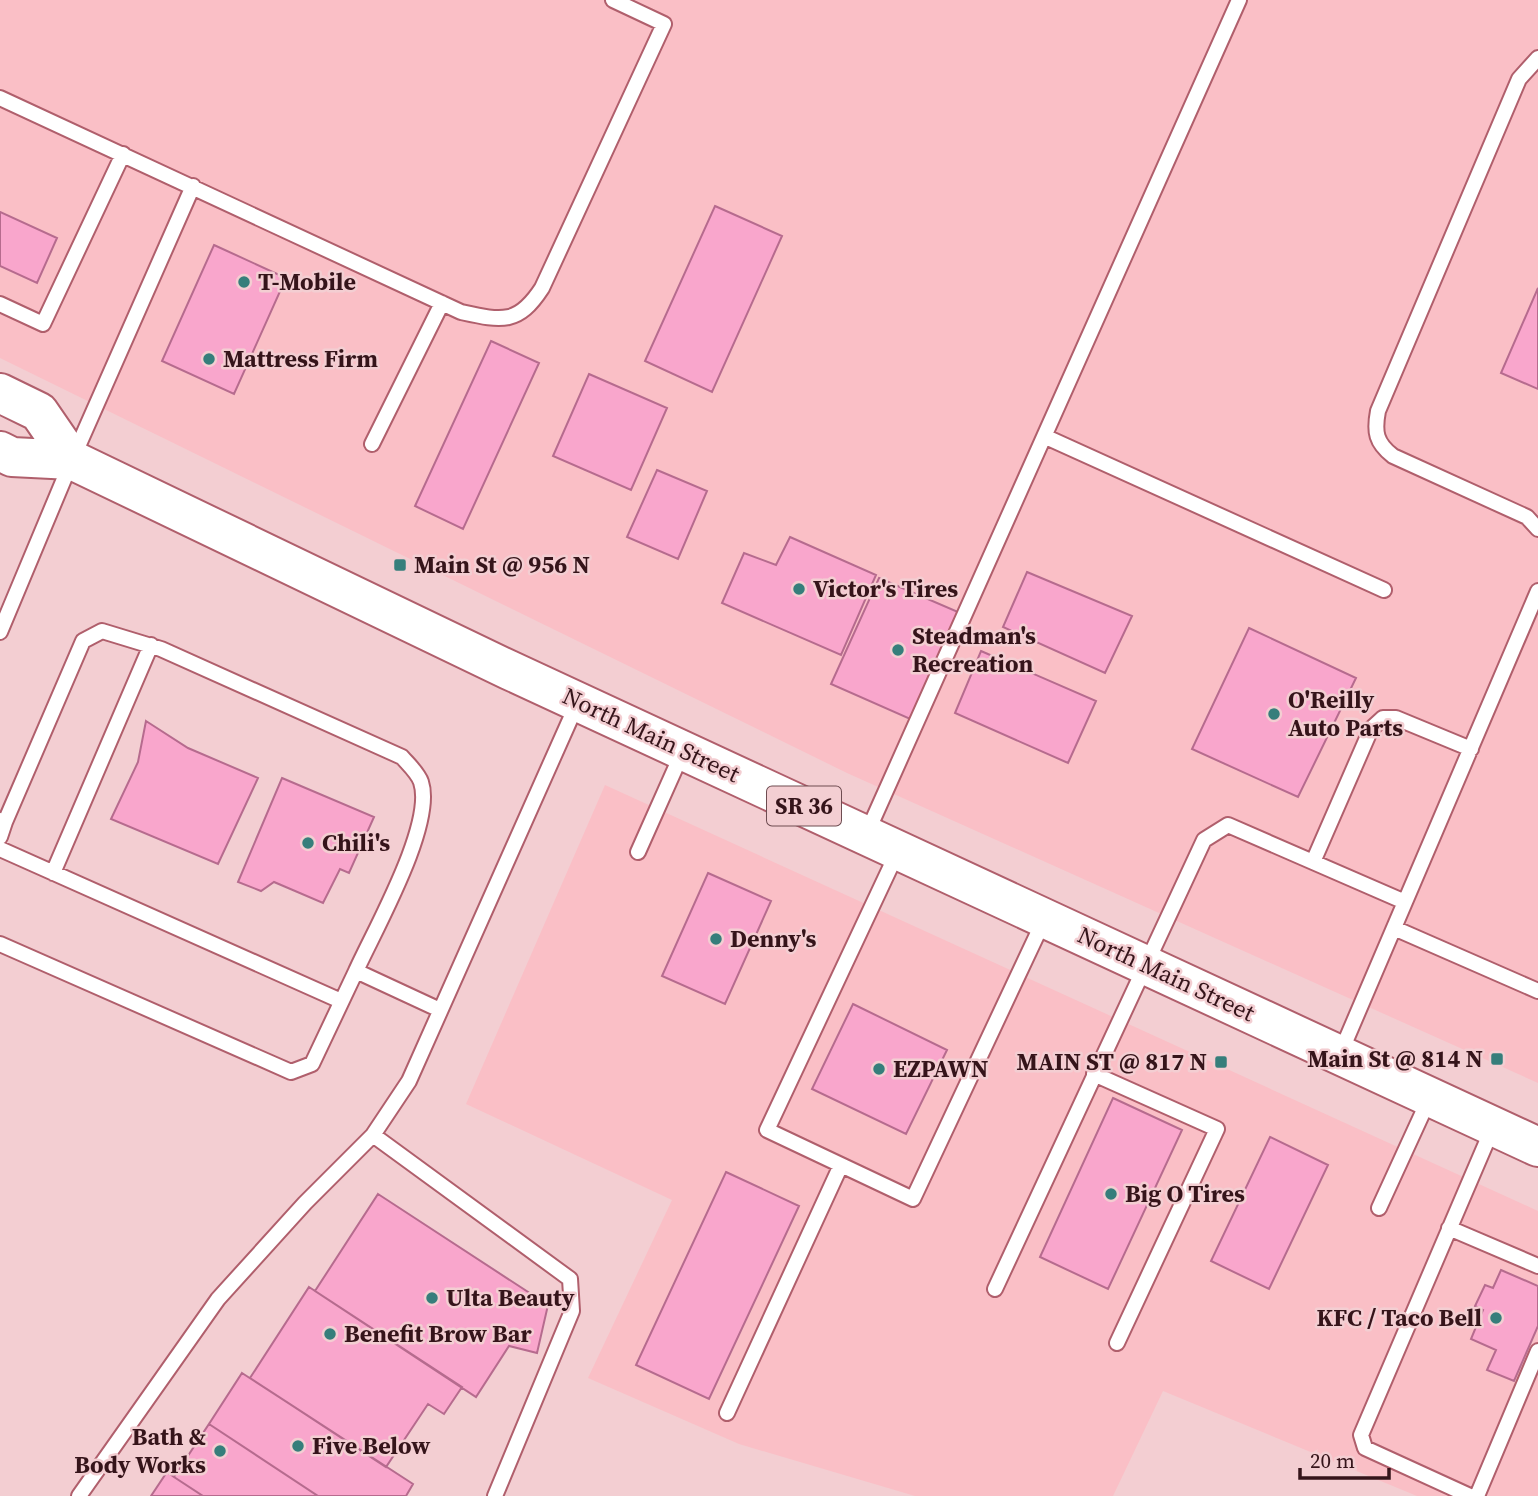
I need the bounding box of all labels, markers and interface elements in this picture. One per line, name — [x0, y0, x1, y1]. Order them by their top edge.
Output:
place label: T-Mobile — [258, 265, 356, 298]
marker: T-Mobile — [236, 274, 252, 290]
place label: Mattress Firm — [223, 342, 378, 375]
marker: Mattress Firm — [201, 351, 217, 367]
place label: Main St @ 956 N — [414, 548, 590, 581]
marker: Main St @ 956 N — [392, 557, 408, 573]
place label: Victor's Tires — [813, 572, 958, 605]
marker: Victor's Tires — [791, 581, 807, 597]
place label: Steadman's Recreation — [912, 619, 1036, 680]
marker: Steadman's Recreation — [890, 642, 906, 658]
street label: North Main Street — [557, 679, 745, 790]
place label: O'Reilly Auto Parts — [1288, 683, 1403, 744]
marker: O'Reilly Auto Parts — [1266, 706, 1282, 722]
road number: SR 36 — [767, 786, 841, 826]
place label: Chili's — [322, 826, 390, 859]
marker: Chili's — [300, 835, 316, 851]
street label: North Main Street — [1072, 918, 1260, 1029]
place label: Denny's — [730, 922, 816, 955]
marker: Denny's — [708, 931, 724, 947]
place label: Main St @ 814 N — [1307, 1042, 1483, 1075]
place label: MAIN ST @ 817 N — [1017, 1045, 1207, 1078]
marker: Main St @ 814 N — [1489, 1051, 1505, 1067]
place label: EZPAWN — [893, 1052, 988, 1085]
marker: MAIN ST @ 817 N — [1213, 1054, 1229, 1070]
marker: EZPAWN — [871, 1061, 887, 1077]
place label: Big O Tires — [1125, 1177, 1245, 1210]
marker: Big O Tires — [1103, 1186, 1119, 1202]
place label: Ulta Beauty — [446, 1281, 575, 1314]
marker: Ulta Beauty — [424, 1290, 440, 1306]
place label: KFC / Taco Bell — [1317, 1301, 1482, 1334]
marker: KFC / Taco Bell — [1488, 1310, 1504, 1326]
place label: Benefit Brow Bar — [344, 1317, 532, 1350]
marker: Benefit Brow Bar — [322, 1326, 338, 1342]
place label: Bath & Body Works — [74, 1420, 206, 1481]
place label: Five Below — [312, 1429, 430, 1462]
scale bar — [1300, 1436, 1389, 1480]
marker: Five Below — [290, 1438, 306, 1454]
marker: Bath & Body Works — [212, 1443, 228, 1459]
text: 20 m — [1310, 1446, 1355, 1475]

